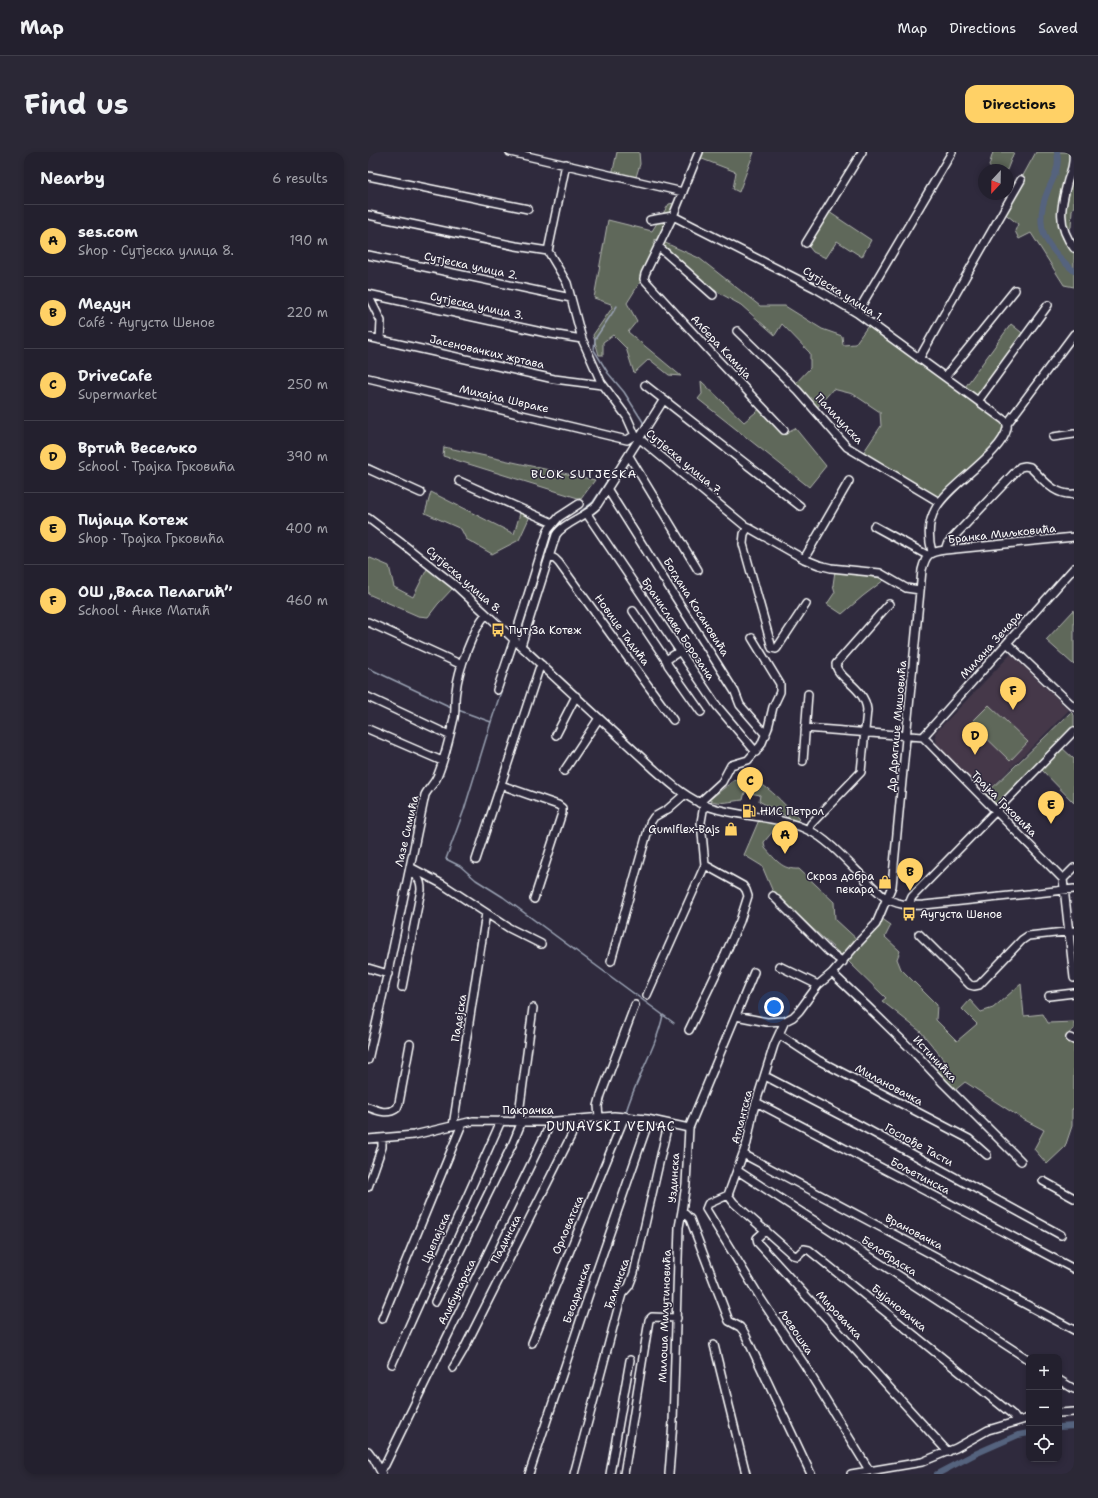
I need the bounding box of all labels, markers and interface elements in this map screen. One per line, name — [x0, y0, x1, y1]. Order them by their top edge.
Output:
text: Map — [20, 15, 64, 40]
text: Map — [898, 19, 928, 37]
text: Directions — [950, 19, 1016, 37]
text: Saved — [1038, 19, 1078, 37]
text: Find us — [24, 85, 129, 123]
button: Directions — [965, 85, 1074, 123]
north arrow — [978, 164, 1014, 200]
text: Nearby — [40, 167, 105, 189]
text: 6 results — [272, 170, 328, 187]
text: ses.com — [78, 222, 138, 242]
text: A — [48, 232, 58, 249]
text: 190 m — [289, 232, 328, 249]
text: Shop · Сутјеска улица 8. — [78, 242, 234, 259]
street label: Сутјеска улица 2. — [423, 249, 520, 283]
street label: Сутјеска улица 1. — [800, 263, 886, 325]
street label: Сутјеска улица 3. — [429, 289, 526, 323]
text: Медун — [78, 294, 131, 314]
text: B — [49, 304, 57, 321]
text: 220 m — [286, 304, 328, 321]
street label: Албера Камија — [687, 312, 755, 382]
text: Café · Аугуста Шеное — [78, 314, 215, 331]
street label: Јасеновачких жртава — [428, 331, 546, 373]
text: DriveCafe — [78, 366, 152, 386]
text: C — [49, 376, 57, 393]
text: 250 m — [287, 376, 328, 393]
street label: Михајла Швраке — [458, 381, 550, 417]
text: Supermarket — [78, 386, 157, 403]
street label: Палилулска — [812, 391, 866, 447]
street label: Сутјеска улица 7. — [643, 426, 725, 498]
text: Вртић Весељко — [78, 438, 197, 458]
text: D — [48, 448, 58, 465]
text: 390 m — [286, 448, 328, 465]
text: School · Трајка Грковића — [78, 458, 235, 475]
district label: BLOK SUTJESKA — [531, 466, 637, 482]
text: Пијаца Котеж — [78, 510, 188, 530]
text: E — [49, 520, 57, 537]
text: 400 m — [285, 520, 328, 537]
street label: Бранка Миљковића — [947, 521, 1057, 547]
text: Shop · Трајка Грковића — [78, 530, 224, 547]
street label: Сутјеска улица 8. — [423, 543, 505, 617]
street label: Богдана Косановића — [660, 555, 733, 659]
street label: Бранислава Борозана — [638, 575, 718, 683]
text: ОШ „Васа Пелагић” — [78, 582, 232, 602]
street label: Новице Тадића — [591, 591, 653, 669]
text: F — [49, 592, 57, 609]
text: 460 m — [286, 592, 328, 609]
text: School · Анке Матић — [78, 602, 210, 619]
street label: Милана Зечара — [957, 608, 1026, 682]
bus stop icon: Пут За Котеж — [490, 622, 506, 638]
place label: Пут За Котеж — [509, 623, 582, 638]
street label: Др Драгише Мишовића — [884, 660, 910, 792]
pin: F — [1000, 677, 1026, 710]
pin: D — [962, 722, 988, 755]
pin: C — [737, 767, 763, 800]
street label: Трајка Грковића — [968, 768, 1040, 840]
pin: E — [1038, 791, 1064, 824]
street label: Лазе Симића — [392, 794, 423, 868]
fuel station icon: НИС Петрол — [741, 803, 757, 819]
place label: НИС Петрол — [760, 804, 824, 819]
shop icon: Gumiflex-Bajs — [723, 821, 739, 837]
pin: A — [772, 821, 798, 854]
place label: Gumiflex-Bajs — [648, 822, 720, 837]
pin: B — [897, 858, 923, 891]
place label: Скроз добра пекара — [807, 869, 874, 897]
shop icon: Скроз добра пекара — [877, 874, 893, 890]
bus stop icon: Аугуста Шеное — [901, 906, 917, 922]
place label: Аугуста Шеное — [920, 907, 1002, 922]
street label: Падејска — [448, 993, 470, 1043]
your location — [764, 997, 784, 1017]
street label: Истинићка — [910, 1032, 961, 1086]
street label: Милановачка — [852, 1061, 926, 1109]
street label: Атлантска — [728, 1088, 756, 1146]
street label: Пакрачка — [502, 1103, 554, 1118]
district label: DUNAVSKI VENAC — [546, 1118, 676, 1135]
street label: Госпође Тасти — [882, 1120, 956, 1170]
street label: Уздинска — [665, 1152, 683, 1204]
street label: Бољетинска — [888, 1154, 952, 1198]
street label: Орловатска — [549, 1193, 587, 1257]
street label: Црепајска — [418, 1210, 454, 1266]
street label: Врановачка — [882, 1210, 946, 1254]
street label: Падинска — [487, 1212, 525, 1266]
street label: Белобрдска — [858, 1232, 920, 1280]
street label: Милоша Милутиновића — [655, 1249, 675, 1383]
street label: Алибунарска — [435, 1256, 479, 1327]
street label: Ђалинска — [601, 1256, 633, 1311]
street label: Беодранска — [560, 1260, 595, 1326]
street label: Бујановачка — [868, 1281, 930, 1335]
street label: Мировачка — [813, 1287, 866, 1343]
street label: Љевошка — [775, 1306, 817, 1358]
map controls — [1026, 1354, 1062, 1462]
button: + — [1026, 1354, 1062, 1390]
button: − — [1026, 1390, 1062, 1426]
button: locate — [1026, 1426, 1062, 1462]

